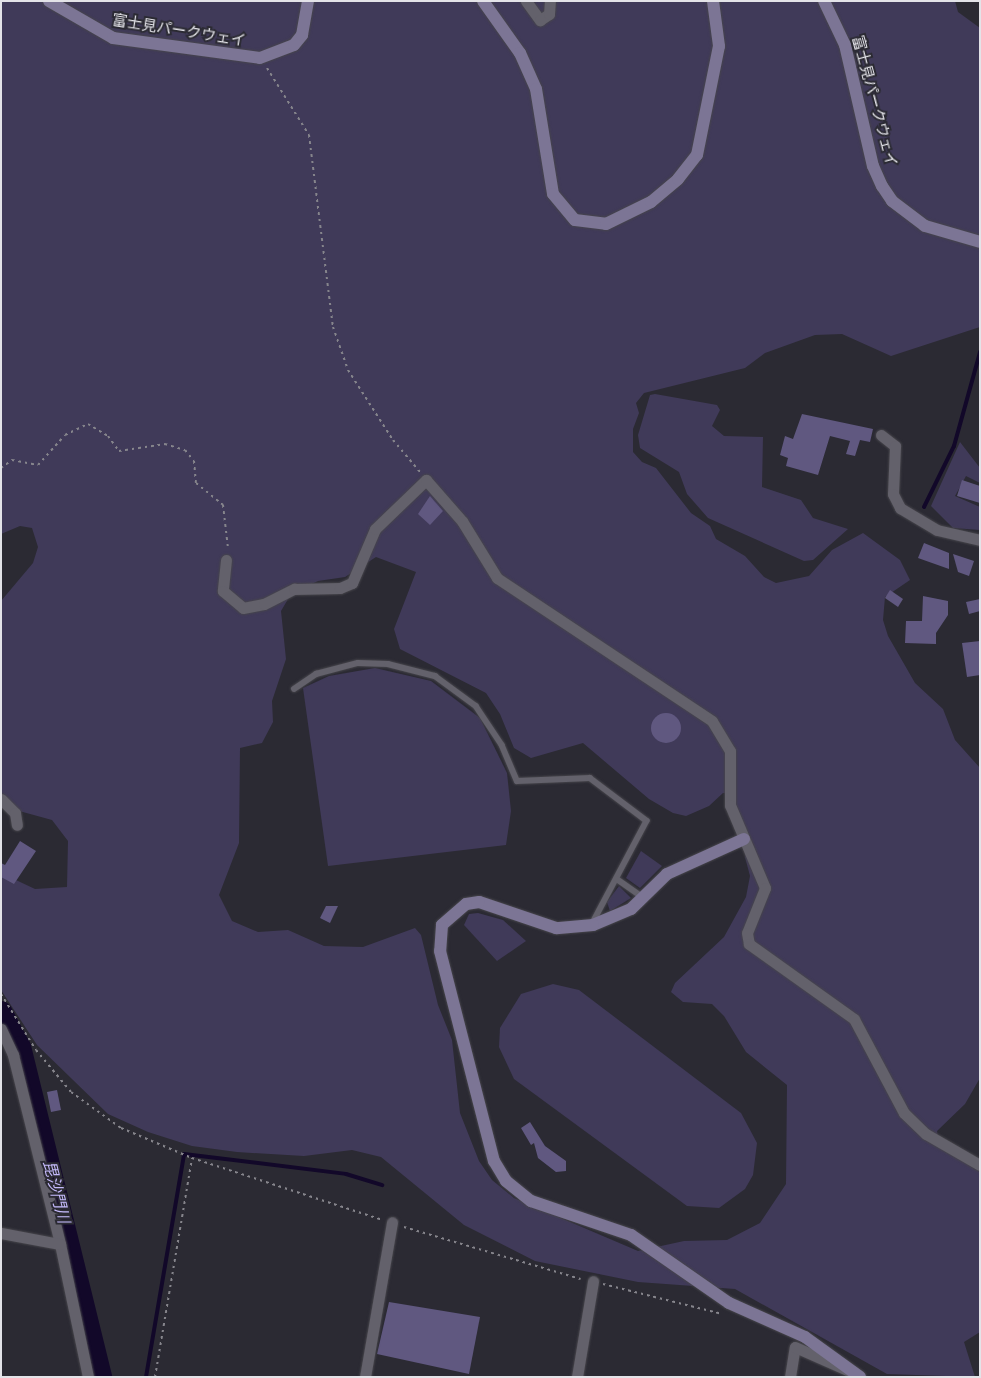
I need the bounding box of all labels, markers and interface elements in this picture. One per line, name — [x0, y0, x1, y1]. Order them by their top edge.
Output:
street label: 富士見パークウェイ — [111, 11, 247, 49]
street label: 富士見パークウェイ — [849, 33, 901, 169]
water label: 毘沙門川 — [39, 1159, 73, 1225]

